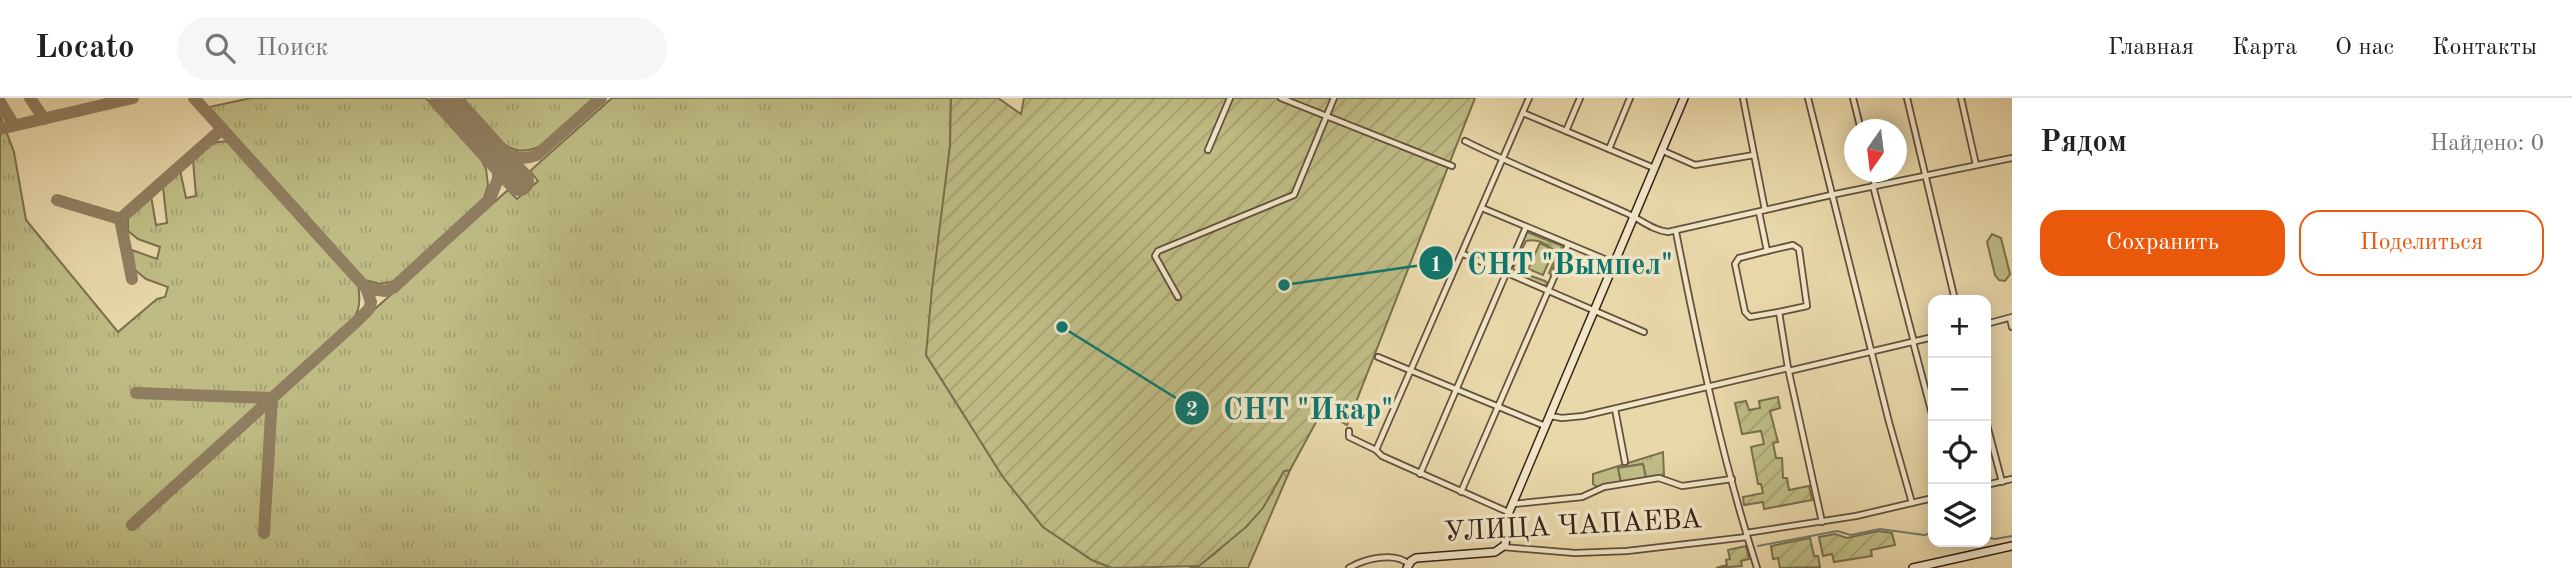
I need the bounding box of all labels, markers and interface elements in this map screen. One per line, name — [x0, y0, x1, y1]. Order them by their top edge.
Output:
search box — [177, 17, 667, 80]
icon: search — [201, 29, 239, 67]
text: Locato — [35, 32, 135, 65]
text: Поиск — [257, 35, 328, 61]
text: Главная — [2108, 36, 2194, 60]
text: Карта — [2232, 36, 2297, 60]
text: О нас — [2335, 36, 2394, 60]
text: Контакты — [2432, 36, 2537, 60]
north arrow — [1844, 119, 1907, 182]
text: Рядом — [2040, 128, 2127, 158]
text: Найдено: 0 — [2430, 132, 2544, 155]
button: Сохранить — [2040, 210, 2285, 276]
button: Поделиться — [2299, 210, 2544, 276]
callout: СНТ "Вымпел" — [1418, 238, 1687, 289]
text: СНТ "Вымпел" — [1467, 251, 1673, 281]
text: 1 — [1430, 255, 1442, 276]
map controls — [1928, 295, 1991, 547]
button: + — [1928, 295, 1991, 358]
button: − — [1928, 358, 1991, 421]
callout: СНТ "Икар" — [1174, 383, 1407, 434]
text: СНТ "Икар" — [1223, 396, 1393, 426]
text: 2 — [1186, 400, 1198, 421]
button: locate — [1928, 421, 1991, 484]
button: layers — [1928, 484, 1991, 547]
street label: УЛИЦА ЧАПАЕВА — [1443, 506, 1703, 548]

